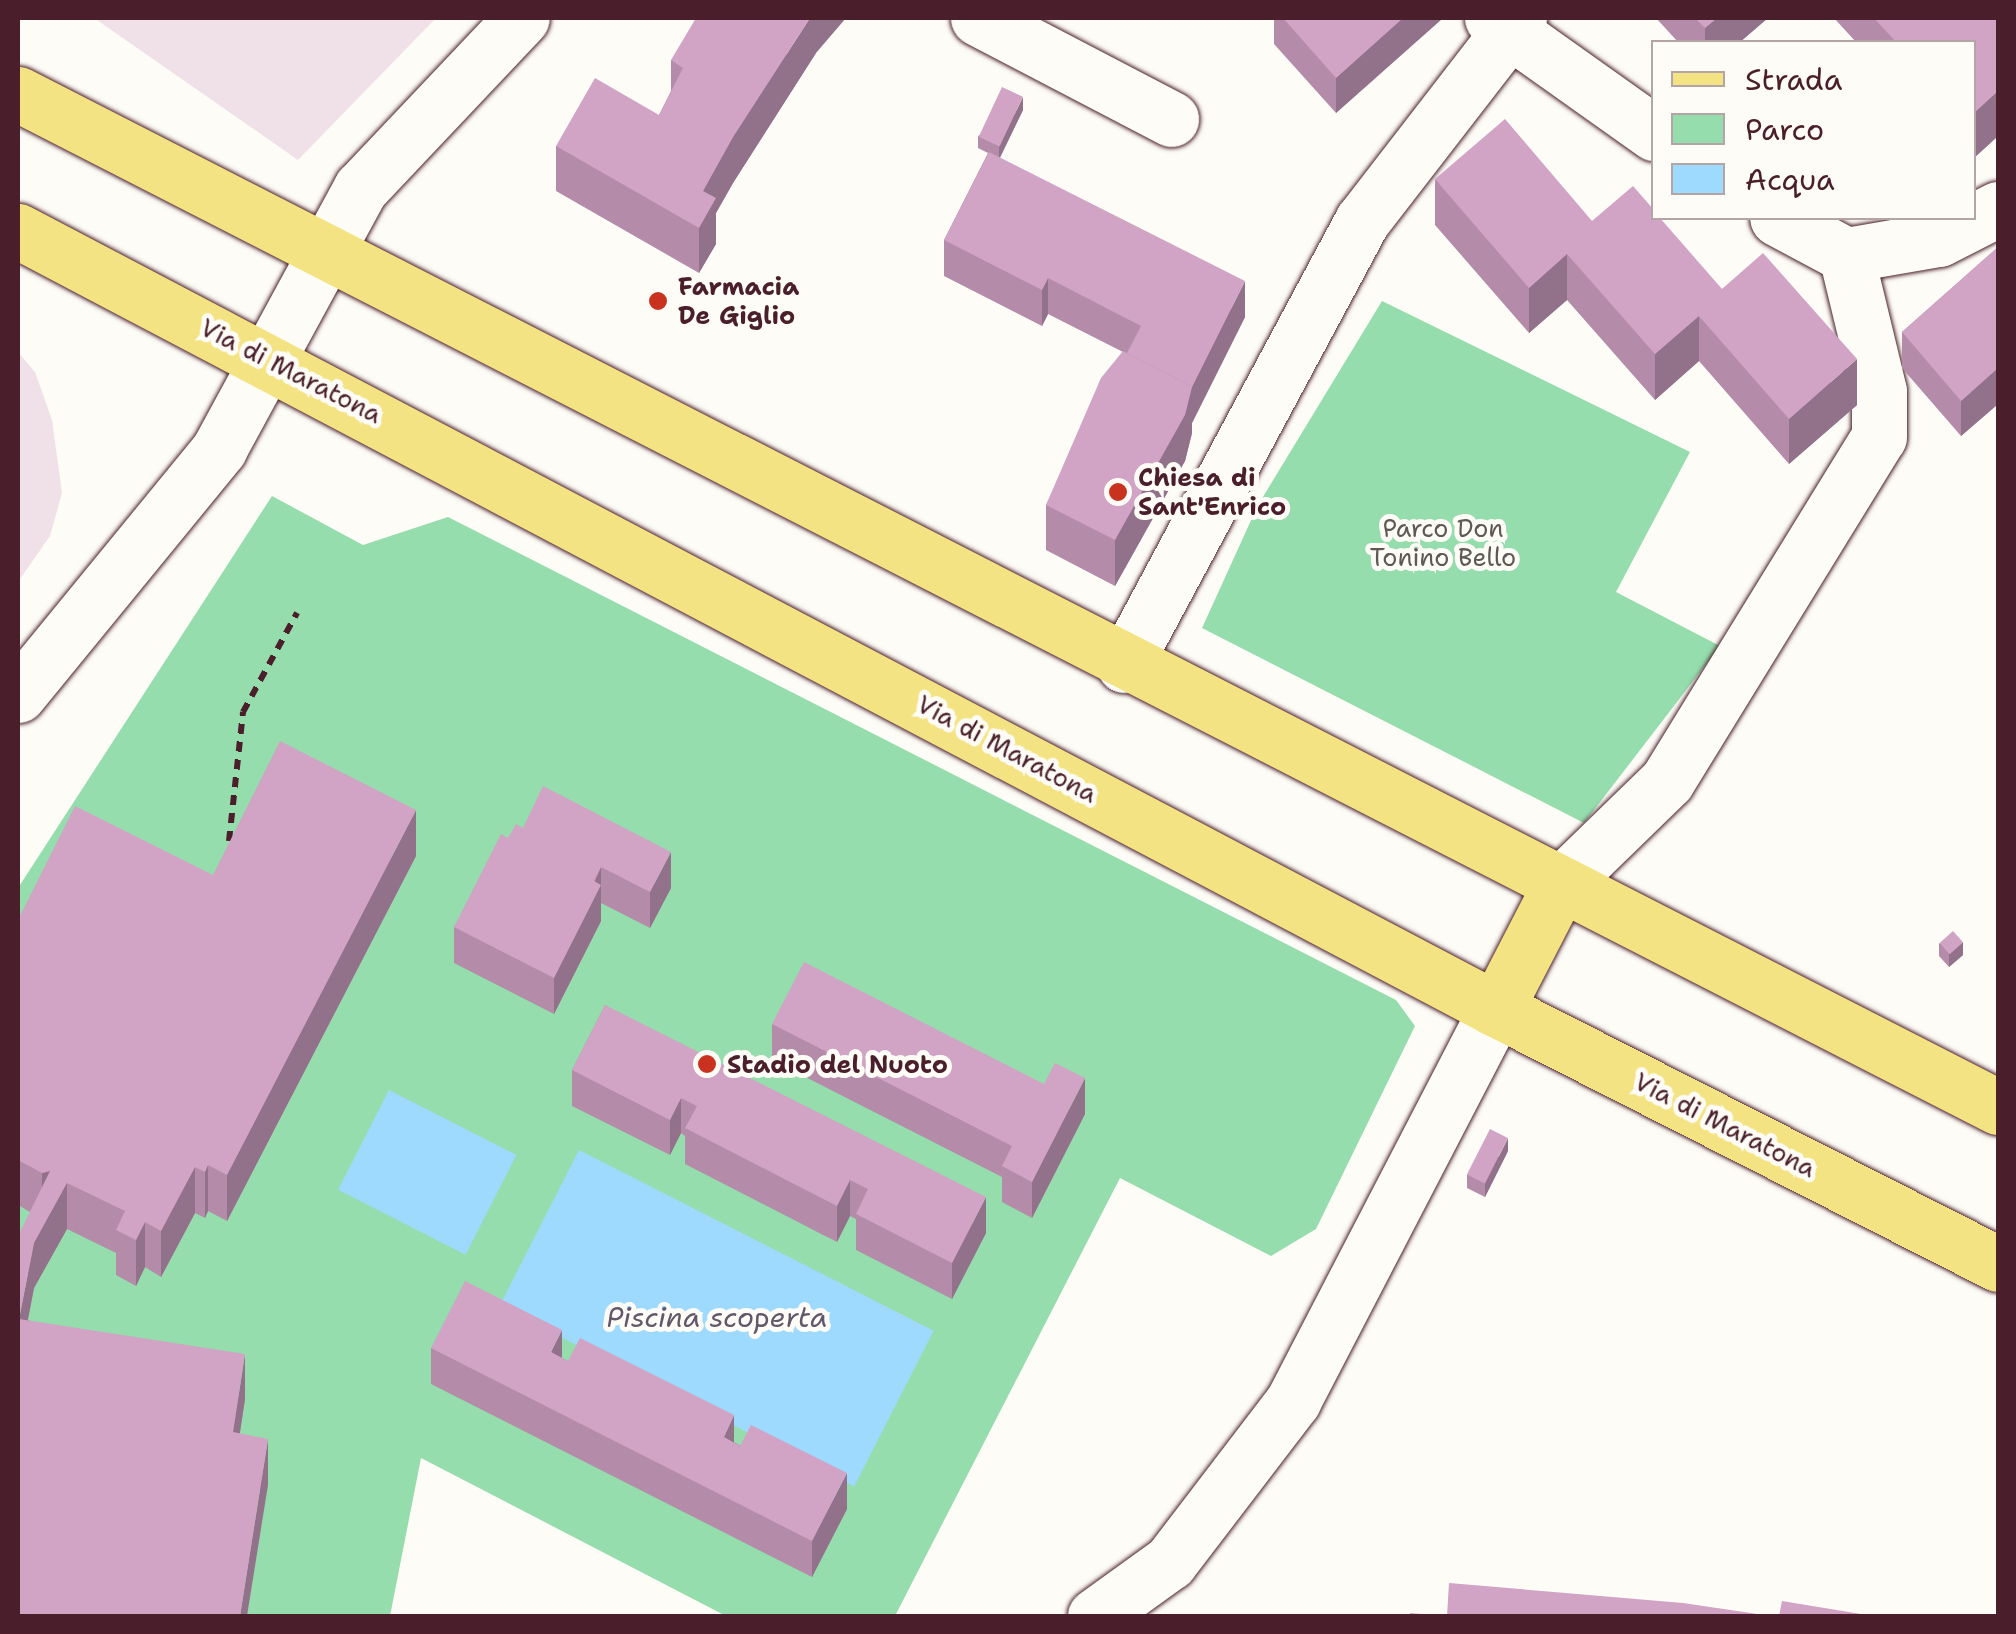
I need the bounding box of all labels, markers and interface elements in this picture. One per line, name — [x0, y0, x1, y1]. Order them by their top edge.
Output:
legend — [1651, 40, 1976, 220]
text: Strada — [1745, 59, 1843, 100]
text: Parco — [1745, 109, 1824, 150]
text: Acqua — [1745, 159, 1835, 200]
place label: Farmacia De Giglio — [678, 272, 799, 331]
marker: Farmacia De Giglio — [647, 290, 669, 312]
street label: Via di Maratona — [195, 312, 387, 430]
place label: Chiesa di Sant'Enrico — [1138, 463, 1286, 522]
marker: Chiesa di Sant'Enrico — [1107, 481, 1129, 503]
park label: Parco Don Tonino Bello — [1370, 514, 1516, 573]
street label: Via di Maratona — [912, 689, 1102, 809]
place label: Stadio del Nuoto — [727, 1049, 948, 1079]
marker: Stadio del Nuoto — [696, 1053, 718, 1075]
street label: Via di Maratona — [1629, 1066, 1821, 1184]
water label: Piscina scoperta — [607, 1300, 827, 1334]

